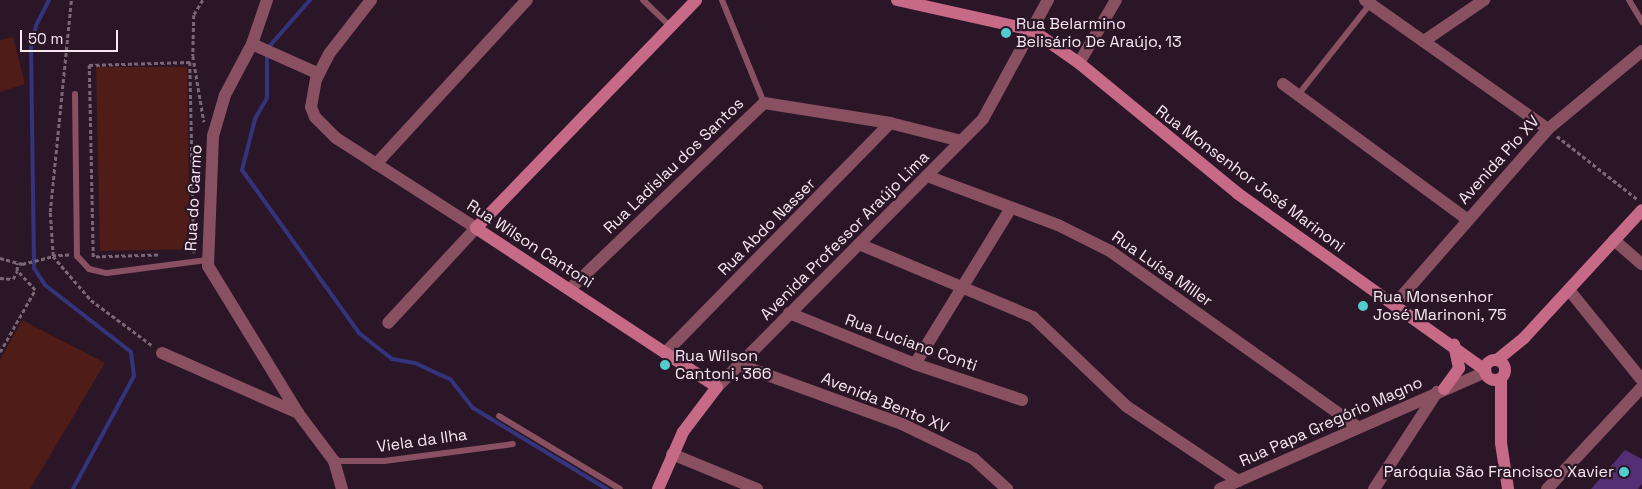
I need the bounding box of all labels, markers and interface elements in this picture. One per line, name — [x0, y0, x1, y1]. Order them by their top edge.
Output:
place label: Rua Belarmino Belisário De Araújo, 13 — [1016, 14, 1182, 52]
scale bar — [22, 20, 120, 52]
marker: Rua Belarmino Belisário De Araújo, 13 — [1000, 27, 1012, 39]
text: 50 m — [28, 29, 63, 48]
street label: Rua Ladislau dos Santos — [600, 94, 748, 238]
street label: Rua Monsenhor José Marinoni — [1152, 102, 1348, 256]
street label: Avenida Pio XV — [1454, 112, 1544, 208]
street label: Rua do Carmo — [182, 144, 206, 252]
street label: Avenida Professor Araújo Lima — [757, 148, 933, 324]
street label: Rua Abdo Nasser — [714, 174, 820, 280]
street label: Rua Wilson Cantoni — [463, 196, 597, 292]
street label: Rua Luísa Miller — [1108, 227, 1216, 311]
place label: Rua Monsenhor José Marinoni, 75 — [1373, 287, 1507, 325]
marker: Rua Monsenhor José Marinoni, 75 — [1357, 300, 1369, 312]
street label: Rua Luciano Conti — [842, 310, 980, 376]
place label: Rua Wilson Cantoni, 366 — [675, 346, 772, 384]
marker: Rua Wilson Cantoni, 366 — [659, 359, 671, 371]
street label: Avenida Bento XV — [818, 369, 952, 437]
street label: Rua Papa Gregório Magno — [1237, 373, 1425, 471]
street label: Viela da Ilha — [376, 425, 468, 457]
place label: Paróquia São Francisco Xavier — [1384, 462, 1614, 482]
marker: Paróquia São Francisco Xavier — [1618, 466, 1630, 478]

